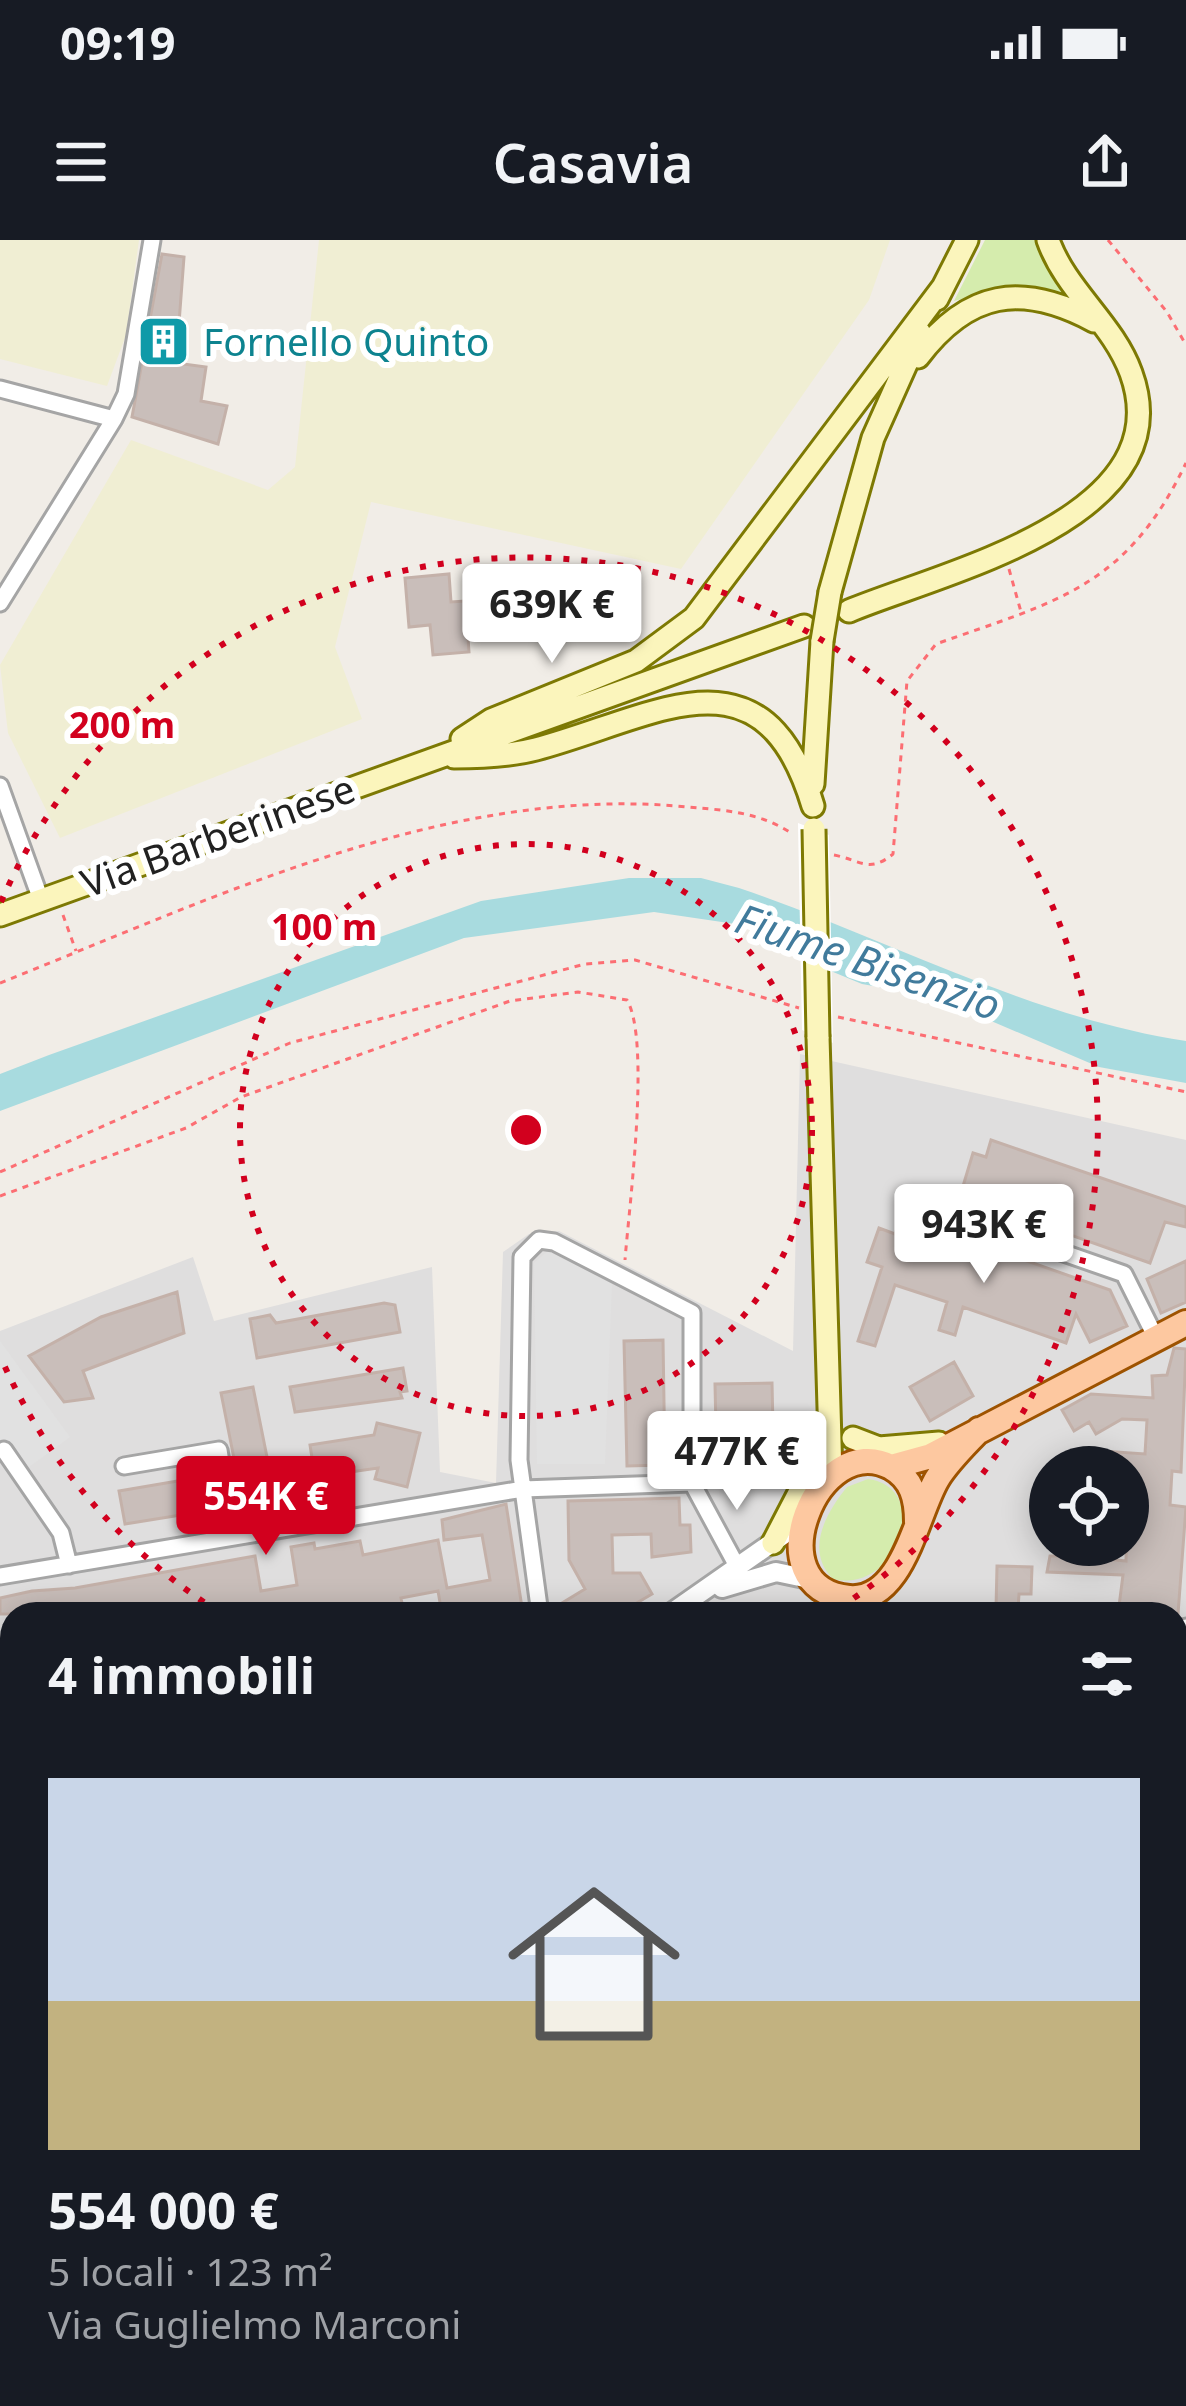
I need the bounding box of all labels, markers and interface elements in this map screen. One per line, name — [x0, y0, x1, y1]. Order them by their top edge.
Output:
text: 09:19 — [60, 12, 176, 73]
text: Casavia — [493, 125, 693, 199]
icon: menu — [48, 129, 114, 195]
icon: share — [1072, 129, 1138, 195]
building icon: Fornello Quinto — [136, 314, 192, 370]
place label: Fornello Quinto — [203, 314, 489, 367]
pin: 639K € — [454, 564, 650, 666]
text: 639K € — [489, 576, 615, 629]
text: 200 m — [69, 700, 175, 749]
street label: Via Barberinese — [73, 760, 362, 909]
water label: Fiume Bisenzio — [729, 889, 1008, 1033]
text: 100 m — [271, 902, 377, 951]
centre of rings — [505, 1109, 547, 1151]
pin: 943K € — [886, 1184, 1082, 1286]
text: 943K € — [921, 1196, 1047, 1249]
pin: 477K € — [639, 1411, 835, 1513]
text: 477K € — [674, 1423, 800, 1476]
map controls — [1029, 1446, 1149, 1566]
button: locate — [1029, 1446, 1149, 1566]
pin: 554K € — [168, 1456, 364, 1558]
text: 554K € — [203, 1468, 329, 1521]
text: 4 immobili — [48, 1639, 315, 1709]
icon: filters — [1074, 1641, 1140, 1707]
icon: home — [486, 1856, 702, 2072]
text: 554 000 € — [48, 2174, 279, 2244]
text: 5 locali · 123 m² — [48, 2244, 333, 2297]
text: Via Guglielmo Marconi — [48, 2297, 461, 2350]

